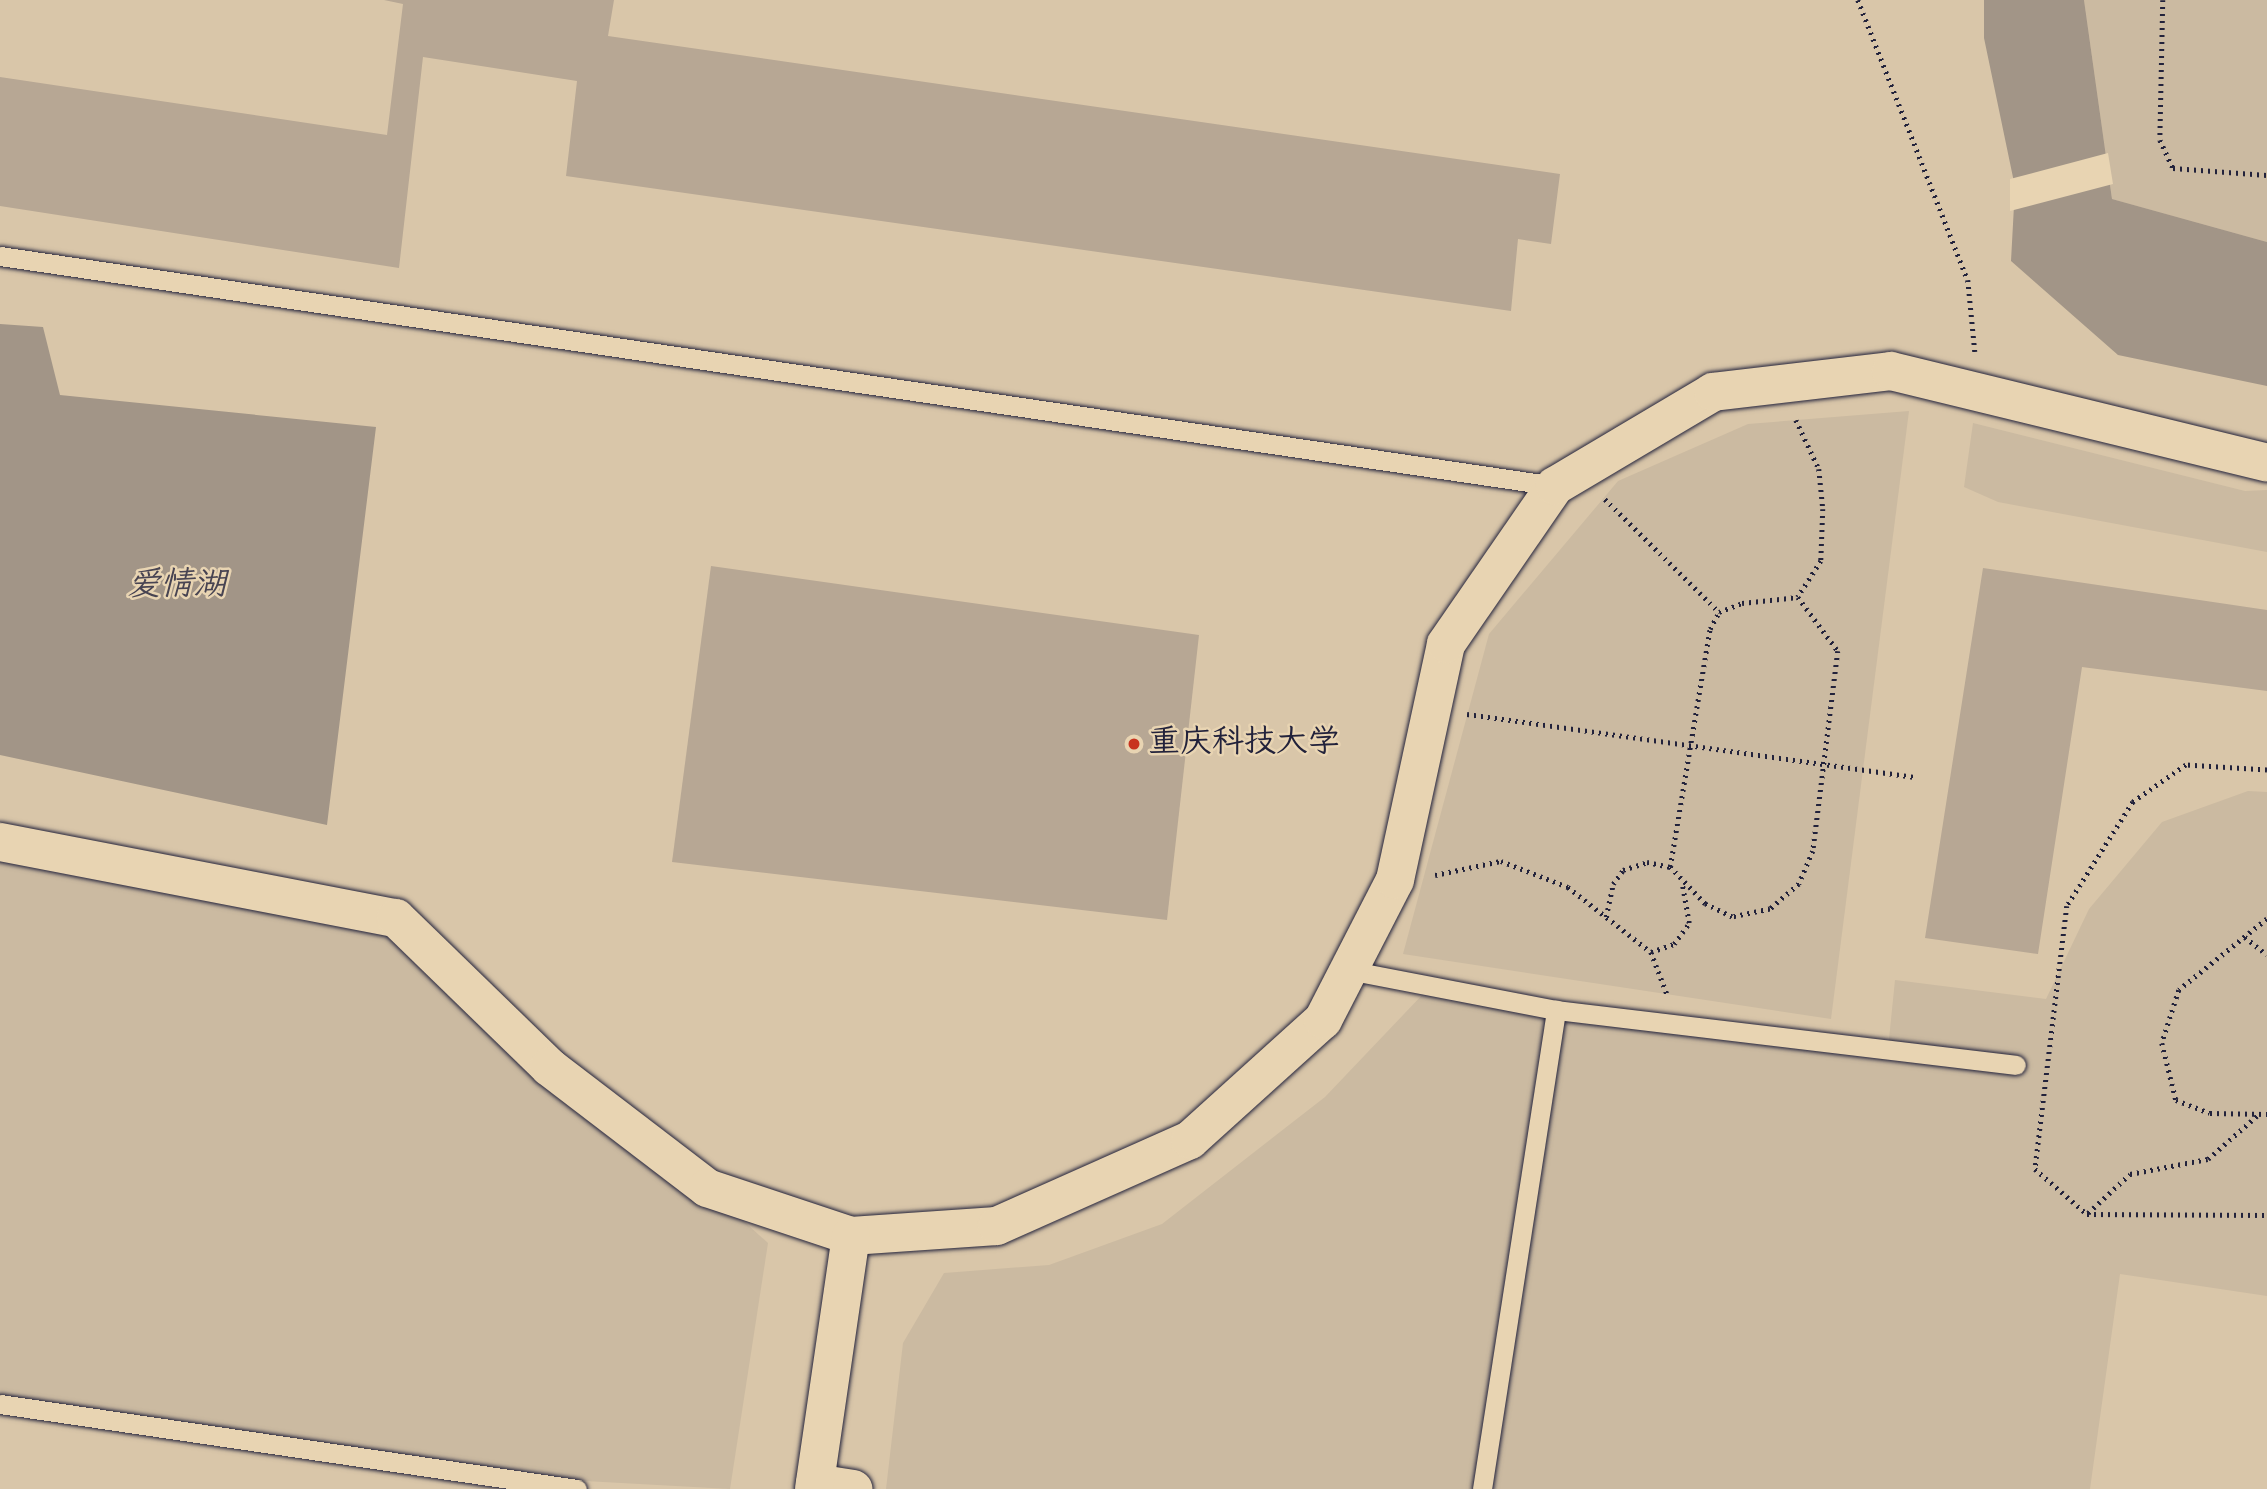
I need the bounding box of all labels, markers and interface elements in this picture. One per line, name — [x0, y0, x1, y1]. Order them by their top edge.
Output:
water label: 爱情湖 — [128, 567, 226, 607]
place label: 重庆科技大学 — [1148, 725, 1340, 763]
marker: 重庆科技大学 — [1126, 736, 1142, 752]

